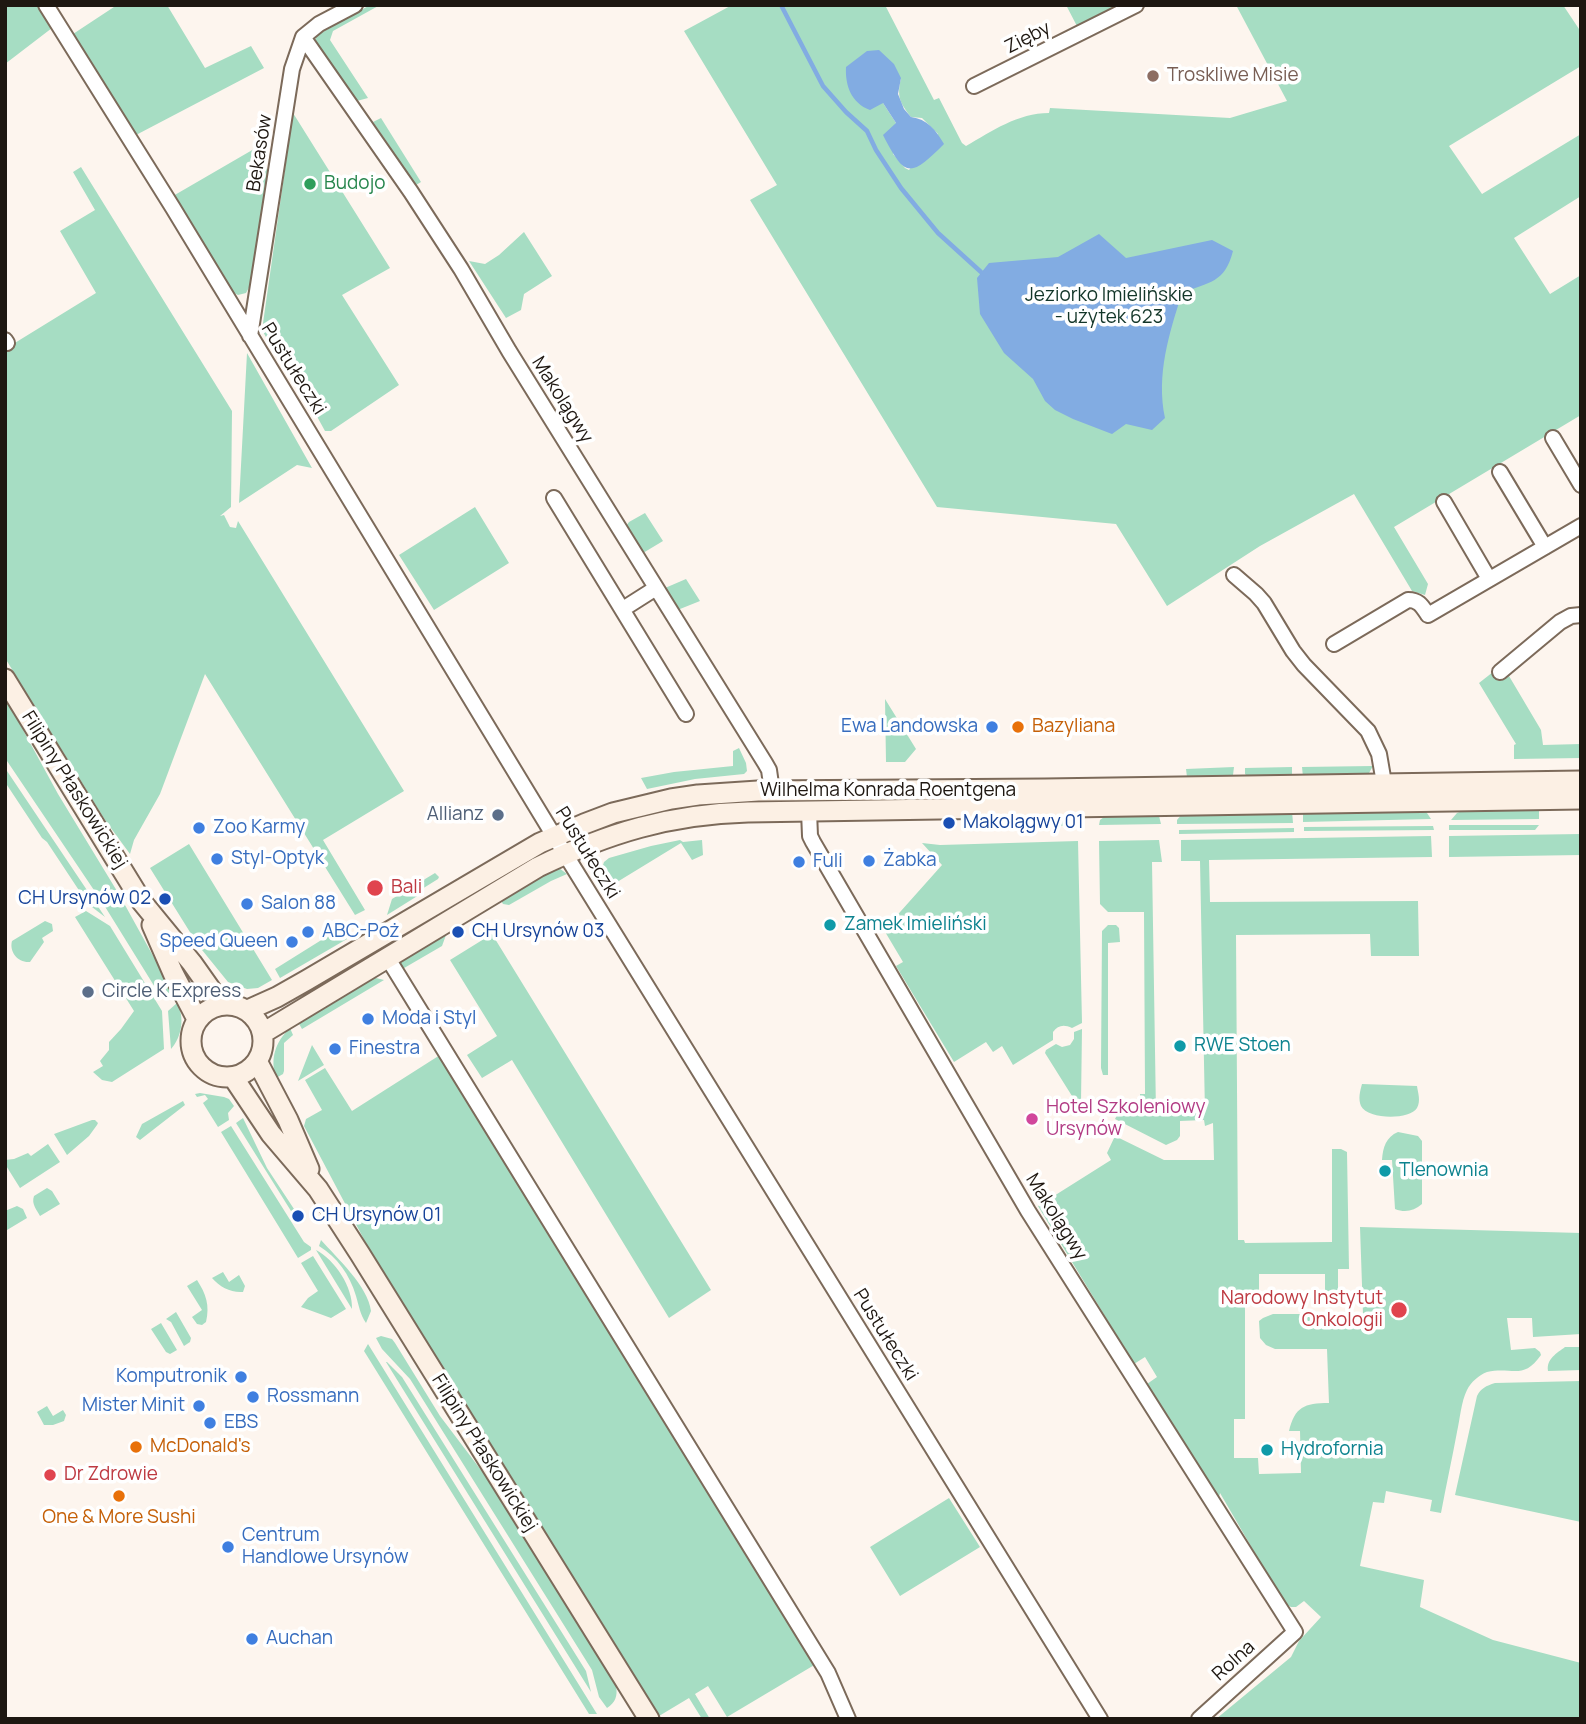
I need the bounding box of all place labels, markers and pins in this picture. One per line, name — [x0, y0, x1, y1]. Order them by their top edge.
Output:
place label: Troskliwe Misie — [1167, 65, 1298, 87]
marker: Troskliwe Misie — [1145, 68, 1161, 84]
place label: Budojo — [324, 173, 385, 195]
marker: Budojo — [302, 176, 318, 192]
place label: Ewa Landowska — [841, 716, 978, 738]
place label: Bazyliana — [1032, 716, 1115, 738]
marker: Ewa Landowska — [984, 719, 1000, 735]
marker: Bazyliana — [1010, 719, 1026, 735]
place label: Allianz — [427, 804, 484, 826]
marker: Allianz — [490, 807, 506, 823]
place label: Makolągwy 01 — [963, 812, 1084, 834]
marker: Makolągwy 01 — [941, 815, 957, 831]
place label: Zoo Karmy — [213, 817, 305, 839]
marker: Zoo Karmy — [191, 820, 207, 836]
place label: Styl-Optyk — [231, 848, 324, 870]
place label: Żabka — [883, 850, 936, 872]
marker: Styl-Optyk — [209, 851, 225, 867]
place label: Fuli — [813, 851, 843, 873]
marker: Żabka — [861, 853, 877, 869]
marker: Fuli — [791, 854, 807, 870]
place label: Bali — [391, 877, 422, 899]
marker: Bali — [365, 878, 385, 898]
place label: CH Ursynów 02 — [18, 888, 151, 910]
marker: CH Ursynów 02 — [157, 891, 173, 907]
place label: Salon 88 — [261, 893, 336, 915]
marker: Salon 88 — [239, 896, 255, 912]
place label: Zamek Imieliński — [844, 914, 987, 936]
marker: Zamek Imieliński — [822, 917, 838, 933]
place label: ABC-Poż — [322, 921, 400, 943]
place label: CH Ursynów 03 — [472, 921, 604, 943]
marker: ABC-Poż — [300, 924, 316, 940]
marker: CH Ursynów 03 — [450, 924, 466, 940]
place label: Speed Queen — [160, 931, 278, 953]
marker: Speed Queen — [284, 934, 300, 950]
place label: Circle K Express — [102, 981, 241, 1003]
marker: Circle K Express — [80, 984, 96, 1000]
place label: Moda i Styl — [382, 1008, 477, 1030]
marker: Moda i Styl — [360, 1011, 376, 1027]
place label: RWE Stoen — [1194, 1035, 1291, 1057]
place label: Finestra — [349, 1038, 420, 1060]
marker: RWE Stoen — [1172, 1038, 1188, 1054]
marker: Finestra — [327, 1041, 343, 1057]
place label: Hotel Szkoleniowy Ursynów — [1046, 1097, 1205, 1141]
marker: Hotel Szkoleniowy Ursynów — [1024, 1111, 1040, 1127]
place label: Tlenownia — [1399, 1160, 1489, 1182]
marker: Tlenownia — [1377, 1163, 1393, 1179]
place label: CH Ursynów 01 — [312, 1205, 441, 1227]
marker: CH Ursynów 01 — [290, 1208, 306, 1224]
place label: Narodowy Instytut Onkologii — [1221, 1288, 1383, 1332]
marker: Narodowy Instytut Onkologii — [1389, 1300, 1409, 1320]
place label: Komputronik — [116, 1366, 227, 1388]
marker: Komputronik — [233, 1369, 249, 1385]
place label: Rossmann — [267, 1386, 359, 1408]
marker: Rossmann — [245, 1389, 261, 1405]
place label: Mister Minit — [82, 1395, 185, 1417]
marker: Mister Minit — [191, 1398, 207, 1414]
place label: EBS — [224, 1412, 258, 1434]
marker: EBS — [202, 1415, 218, 1431]
place label: McDonald's — [150, 1436, 251, 1458]
marker: McDonald's — [128, 1439, 144, 1455]
place label: Hydrofornia — [1281, 1439, 1384, 1461]
marker: Hydrofornia — [1259, 1442, 1275, 1458]
place label: Dr Zdrowie — [64, 1464, 158, 1486]
marker: Dr Zdrowie — [42, 1467, 58, 1483]
marker: One & More Sushi — [111, 1488, 127, 1504]
place label: One & More Sushi — [42, 1507, 196, 1529]
place label: Centrum Handlowe Ursynów — [242, 1525, 409, 1569]
marker: Centrum Handlowe Ursynów — [220, 1539, 236, 1555]
place label: Auchan — [266, 1628, 333, 1650]
marker: Auchan — [244, 1631, 260, 1647]

